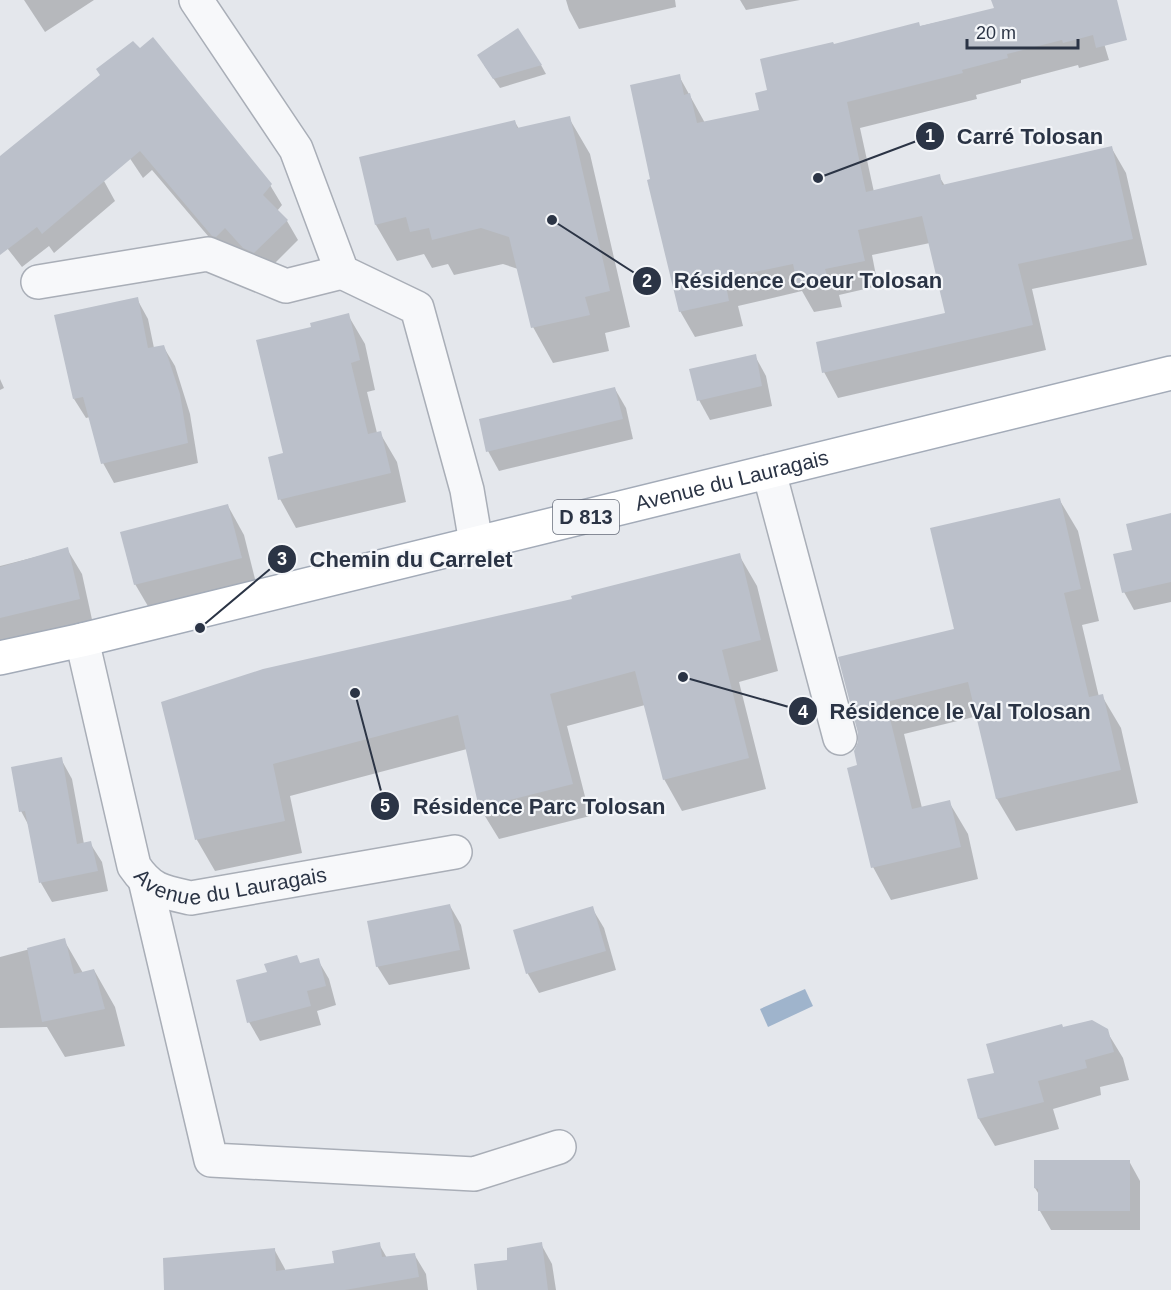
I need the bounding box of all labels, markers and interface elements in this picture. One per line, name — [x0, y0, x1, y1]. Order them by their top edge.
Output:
scale bar — [967, 12, 1078, 50]
text: 20 m — [976, 23, 1016, 43]
callout: Carré Tolosan — [915, 116, 1116, 156]
text: Carré Tolosan — [957, 124, 1103, 149]
text: 1 — [925, 126, 935, 146]
callout: Résidence Coeur Tolosan — [632, 261, 954, 301]
text: Résidence Coeur Tolosan — [674, 268, 942, 293]
text: 2 — [642, 271, 652, 291]
street label: Avenue du Lauragais — [633, 445, 831, 515]
road number: D 813 — [553, 500, 619, 534]
callout: Chemin du Carrelet — [267, 539, 524, 579]
text: Chemin du Carrelet — [310, 547, 513, 572]
text: 3 — [277, 549, 287, 569]
callout: Résidence le Val Tolosan — [788, 691, 1103, 731]
text: Résidence le Val Tolosan — [829, 699, 1091, 724]
text: 4 — [798, 702, 808, 722]
callout: Résidence Parc Tolosan — [370, 786, 677, 826]
text: Résidence Parc Tolosan — [413, 794, 665, 819]
text: 5 — [380, 796, 390, 816]
street label: Avenue du Lauragais — [130, 863, 328, 909]

